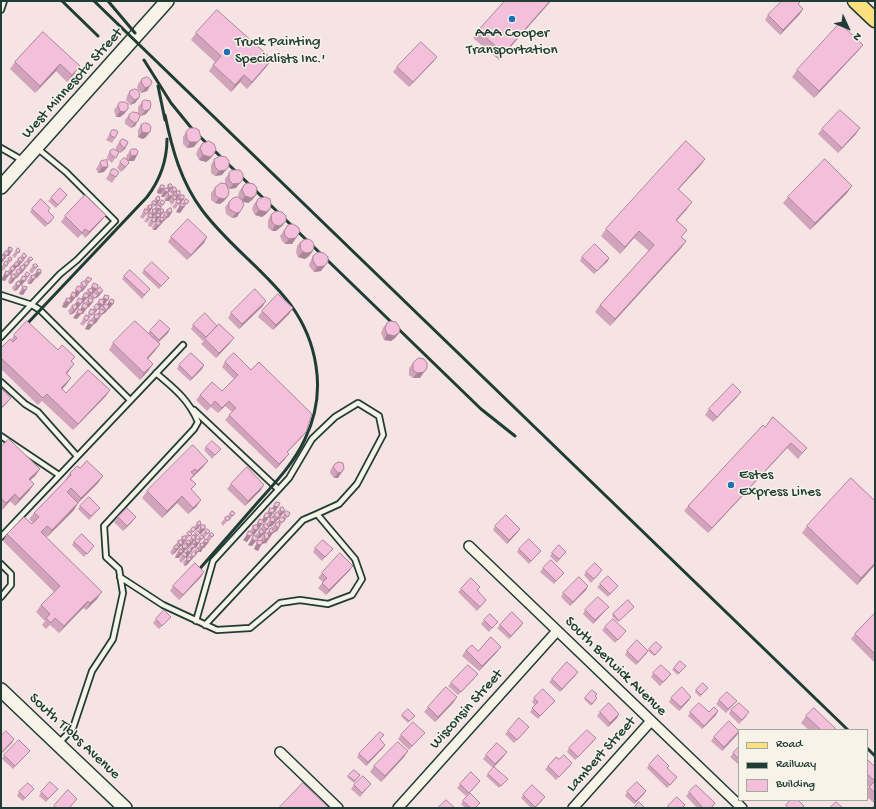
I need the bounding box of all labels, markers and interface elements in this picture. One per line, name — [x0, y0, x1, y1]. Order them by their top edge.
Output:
north arrow — [828, 8, 868, 48]
marker: AAA Cooper Transportation — [507, 14, 517, 24]
street label: West Minnesota Street — [19, 25, 127, 143]
place label: AAA Cooper Transportation — [466, 25, 558, 60]
text: N — [850, 30, 863, 43]
place label: Truck Painting Specialists Inc.' — [235, 34, 325, 69]
marker: Truck Painting Specialists Inc.' — [222, 47, 232, 57]
place label: Estes Express Lines — [739, 467, 820, 502]
marker: Estes Express Lines — [726, 480, 736, 490]
street label: South Berwick Avenue — [560, 613, 670, 721]
street label: Wisconsin Street — [427, 666, 507, 754]
street label: South Tibbs Avenue — [25, 690, 123, 784]
street label: Lambert Street — [563, 714, 641, 796]
legend — [738, 729, 868, 801]
text: Road — [776, 738, 802, 752]
text: Railway — [776, 758, 816, 772]
text: Building — [776, 778, 815, 792]

